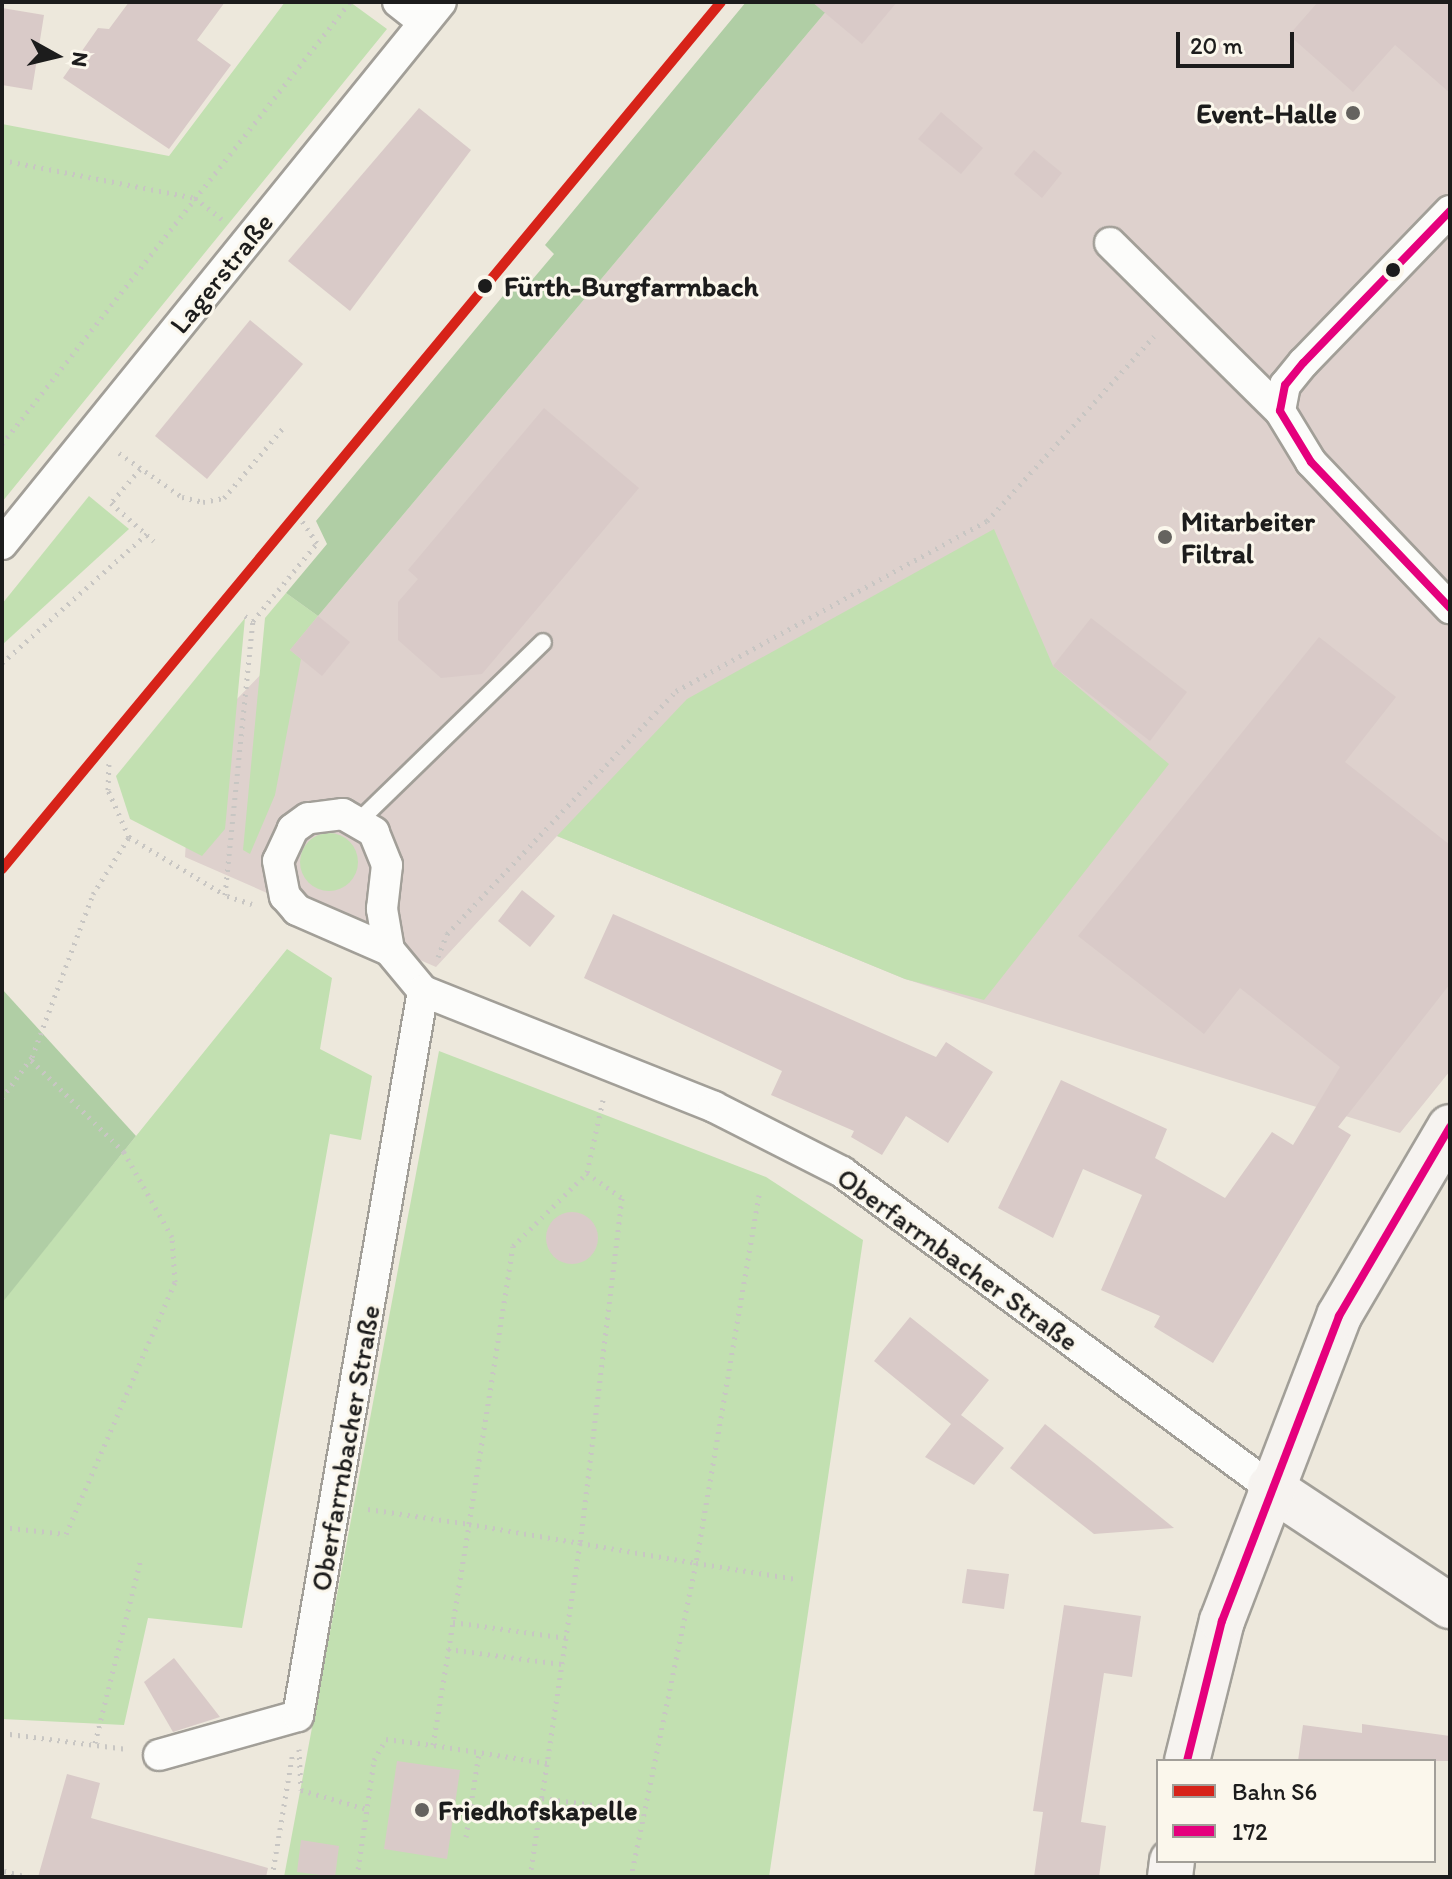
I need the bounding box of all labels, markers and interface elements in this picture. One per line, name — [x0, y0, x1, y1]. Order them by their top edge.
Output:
north arrow — [16, 16, 96, 96]
scale bar — [1180, 16, 1298, 66]
text: 20 m — [1190, 31, 1243, 60]
text: N — [66, 50, 95, 69]
place label: Event-Halle — [1196, 96, 1337, 130]
marker: Event-Halle — [1344, 104, 1362, 122]
street label: Lagerstraße — [162, 206, 280, 340]
unlabelled marker — [1385, 262, 1401, 278]
place label: Fürth-Burgfarrnbach — [504, 269, 758, 303]
marker: Fürth-Burgfarrnbach — [473, 274, 497, 298]
place label: Mitarbeiter Filtral — [1181, 504, 1315, 570]
marker: Mitarbeiter Filtral — [1156, 528, 1174, 546]
street label: Oberfarrnbacher Straße — [831, 1160, 1085, 1358]
street label: Oberfarrnbacher Straße — [303, 1302, 387, 1594]
legend — [1156, 1759, 1436, 1863]
text: Bahn S6 — [1232, 1777, 1317, 1806]
place label: Friedhofskapelle — [438, 1793, 637, 1827]
marker: Friedhofskapelle — [413, 1801, 431, 1819]
text: 172 — [1232, 1817, 1268, 1846]

